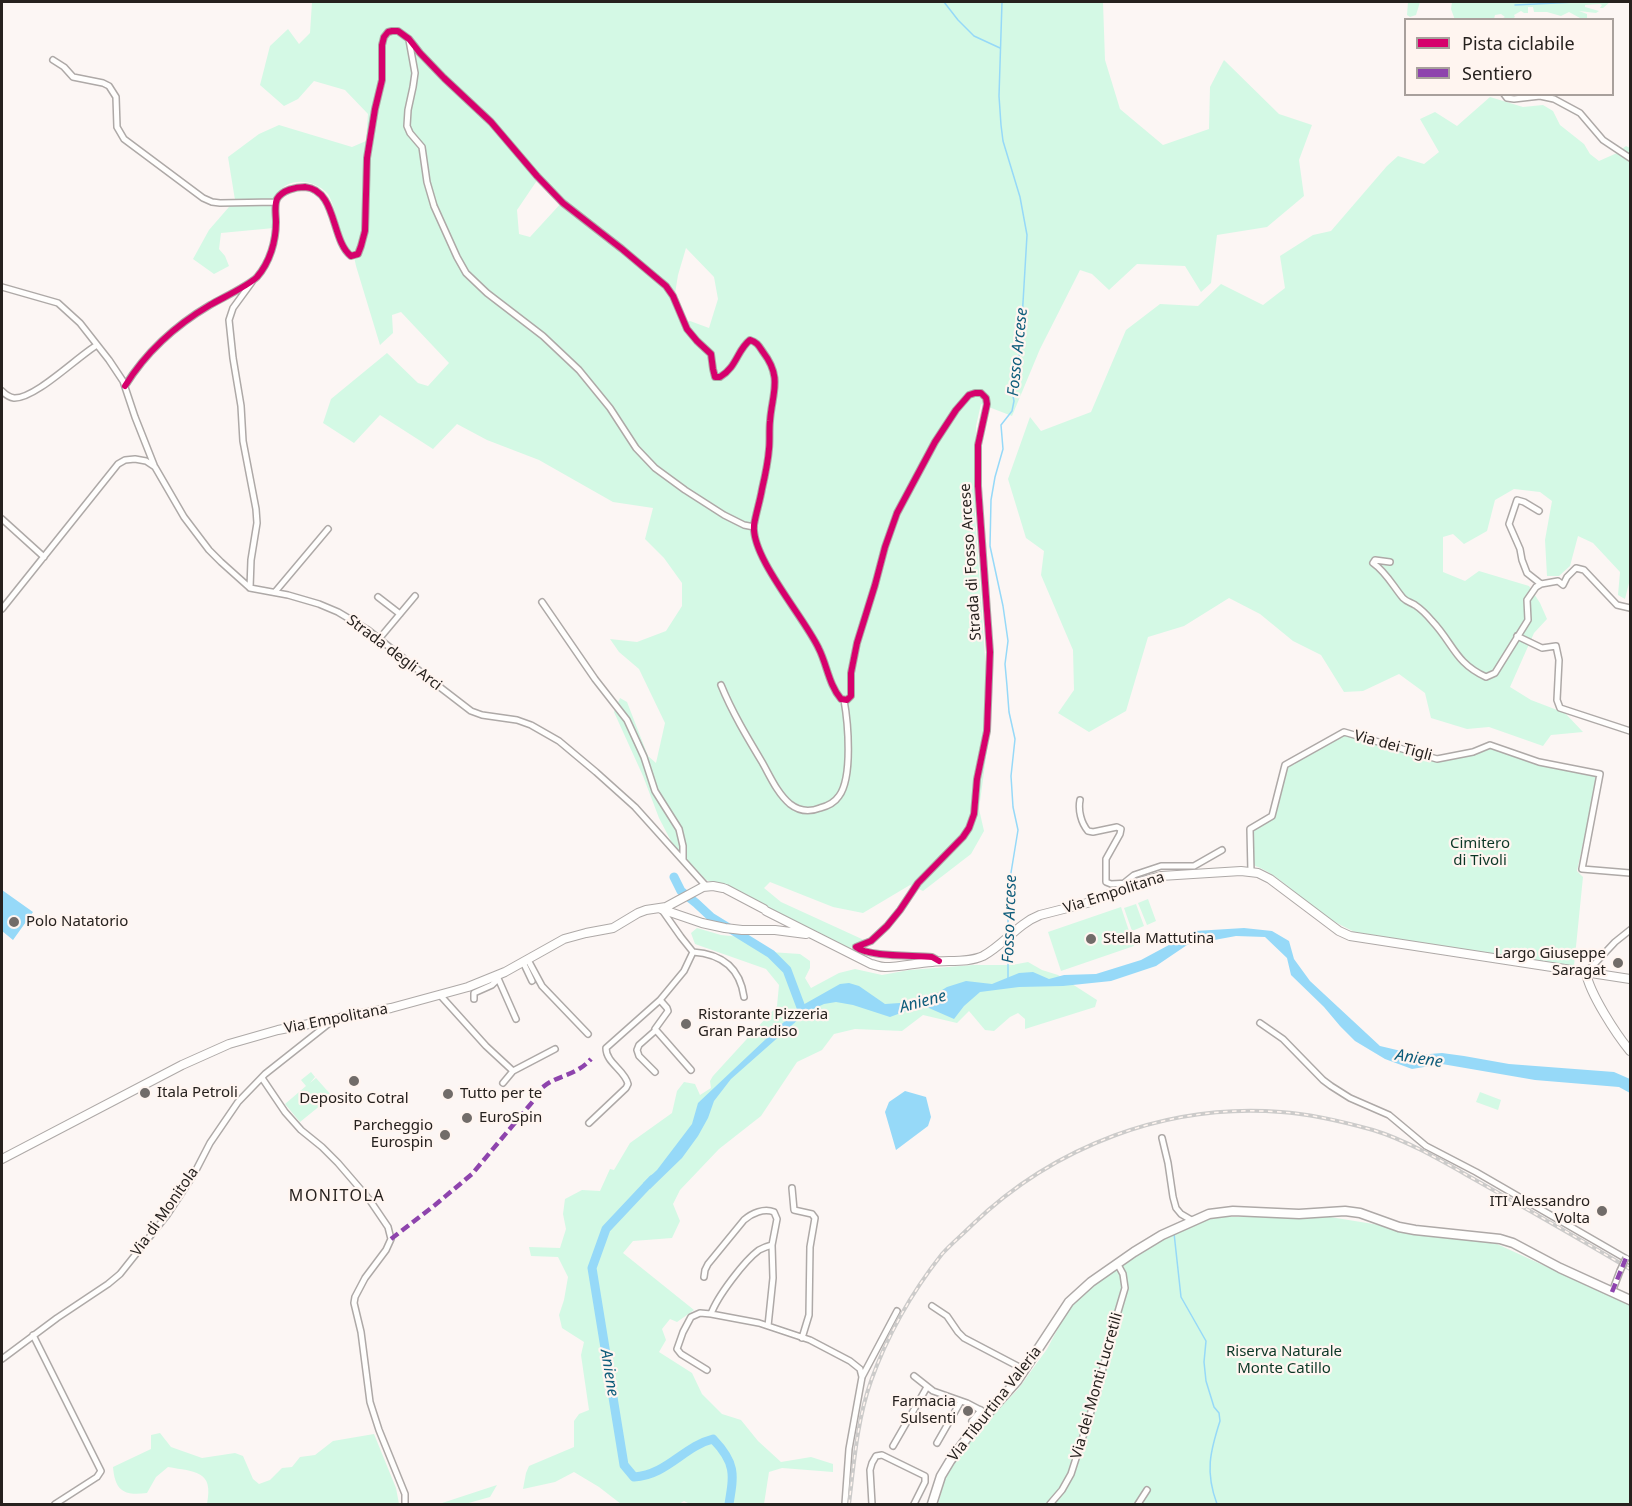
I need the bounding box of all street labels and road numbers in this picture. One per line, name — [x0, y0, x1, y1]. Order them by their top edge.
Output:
street label: Strada di Fosso Arcese — [957, 483, 985, 641]
street label: Strada degli Arci — [343, 611, 445, 695]
street label: Via dei Tigli — [1352, 727, 1434, 765]
street label: Via Empolitana — [1061, 868, 1167, 918]
street label: Via Empolitana — [283, 1000, 389, 1038]
street label: Via di Monitola — [128, 1164, 202, 1260]
street label: Via dei Monti Lucretili — [1067, 1311, 1127, 1461]
street label: Via Tiburtina Valeria — [945, 1343, 1045, 1465]

